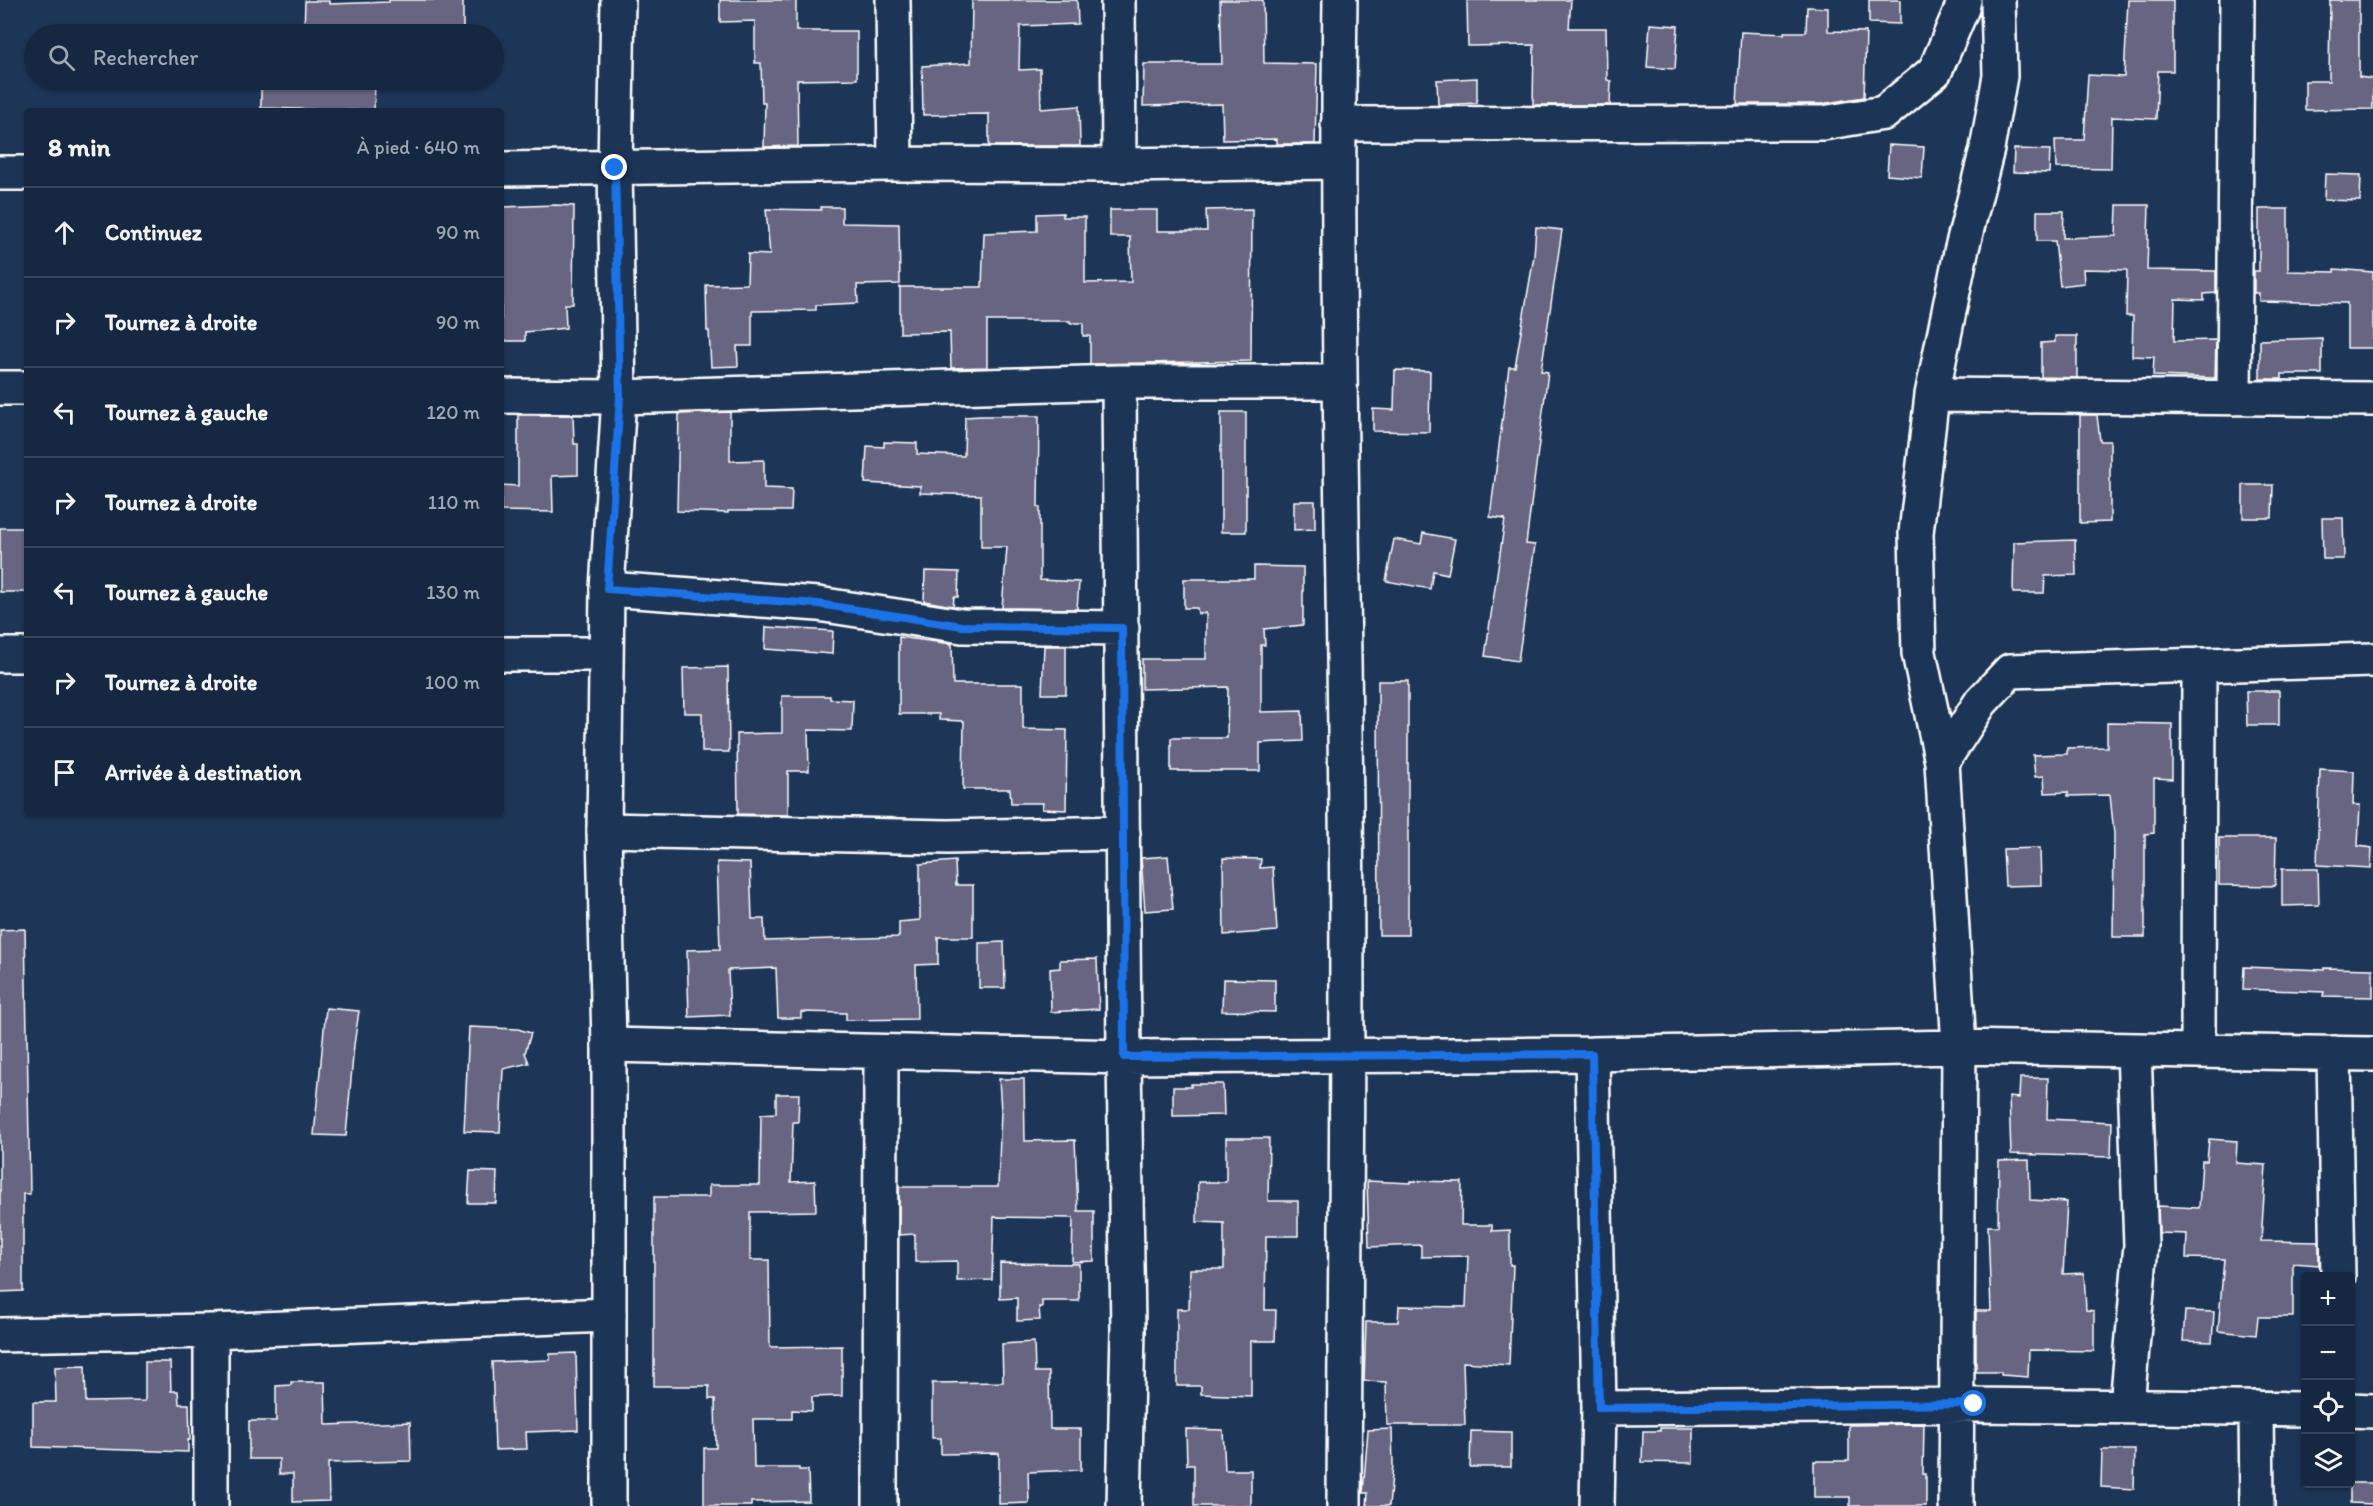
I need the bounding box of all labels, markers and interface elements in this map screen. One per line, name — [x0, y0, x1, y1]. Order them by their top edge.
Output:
search box — [24, 24, 504, 90]
icon: search — [45, 41, 78, 74]
text: Rechercher — [93, 44, 198, 71]
text: 8 min — [48, 131, 110, 163]
text: À pied · 640 m — [357, 135, 480, 159]
route end — [601, 154, 627, 180]
icon: ahead — [48, 216, 81, 249]
text: Continuez — [105, 219, 202, 246]
text: 90 m — [436, 220, 480, 244]
icon: right — [48, 306, 81, 339]
text: Tournez à droite — [105, 309, 257, 336]
text: 90 m — [436, 310, 480, 334]
icon: left — [48, 396, 81, 429]
text: Tournez à gauche — [105, 399, 268, 426]
text: 120 m — [427, 400, 480, 424]
icon: right — [48, 486, 81, 519]
text: Tournez à droite — [105, 489, 257, 516]
text: 110 m — [428, 490, 480, 514]
icon: left — [48, 576, 81, 609]
text: Tournez à gauche — [105, 579, 268, 606]
text: 130 m — [426, 580, 480, 604]
icon: right — [48, 666, 81, 699]
text: Tournez à droite — [105, 669, 257, 696]
text: 100 m — [425, 670, 480, 694]
icon: arrive — [48, 756, 81, 789]
text: Arrivée à destination — [105, 759, 301, 786]
map controls — [2301, 1272, 2355, 1488]
button: + — [2301, 1272, 2355, 1326]
button: − — [2301, 1326, 2355, 1380]
button: locate — [2301, 1380, 2355, 1434]
route start — [1960, 1390, 1986, 1416]
button: layers — [2301, 1434, 2355, 1488]

